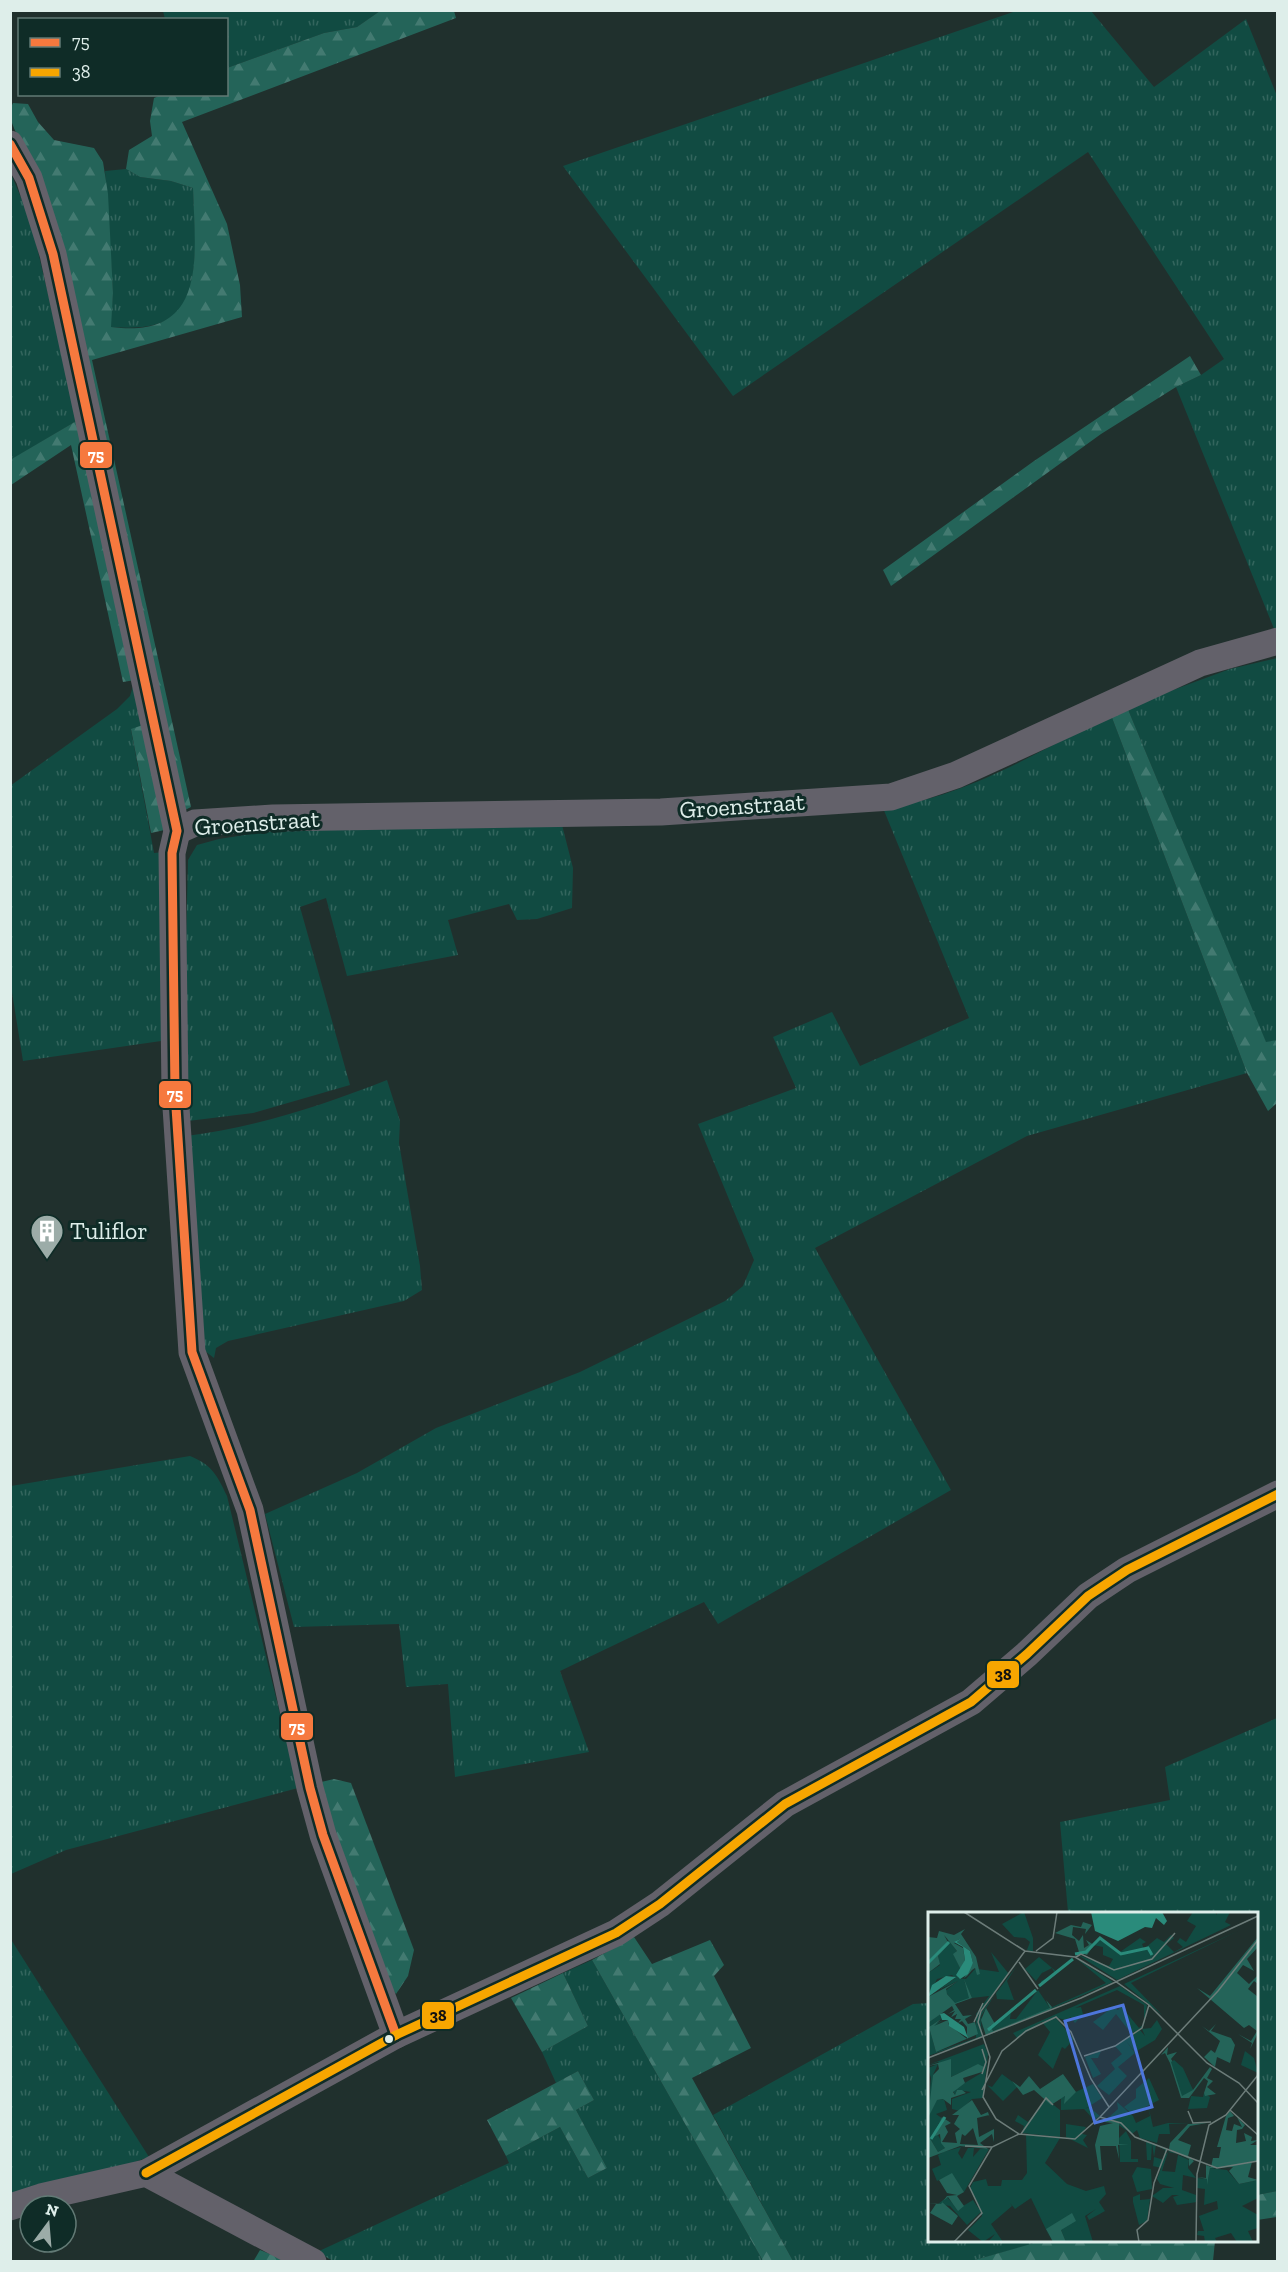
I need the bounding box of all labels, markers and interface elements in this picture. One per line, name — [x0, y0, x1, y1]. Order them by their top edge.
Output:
legend — [18, 18, 228, 96]
text: 75 — [72, 31, 90, 53]
text: 38 — [72, 61, 91, 83]
line badge: 75 — [79, 441, 113, 469]
text: 75 — [88, 446, 104, 465]
street label: Groenstraat — [678, 787, 806, 824]
street label: Groenstraat — [193, 804, 321, 841]
line badge: 75 — [158, 1080, 192, 1109]
text: 75 — [167, 1085, 183, 1104]
building icon: Tuliflor — [29, 1213, 65, 1260]
place label: Tuliflor — [70, 1216, 148, 1245]
line badge: 38 — [986, 1660, 1020, 1689]
text: 38 — [994, 1665, 1012, 1684]
line badge: 75 — [280, 1712, 314, 1741]
text: 75 — [289, 1718, 305, 1737]
inset map — [928, 1912, 1258, 2242]
line badge: 38 — [421, 2001, 455, 2030]
text: 38 — [429, 2006, 447, 2025]
unlabelled marker — [383, 2033, 395, 2045]
north arrow — [18, 2194, 78, 2254]
text: N — [44, 2199, 60, 2221]

